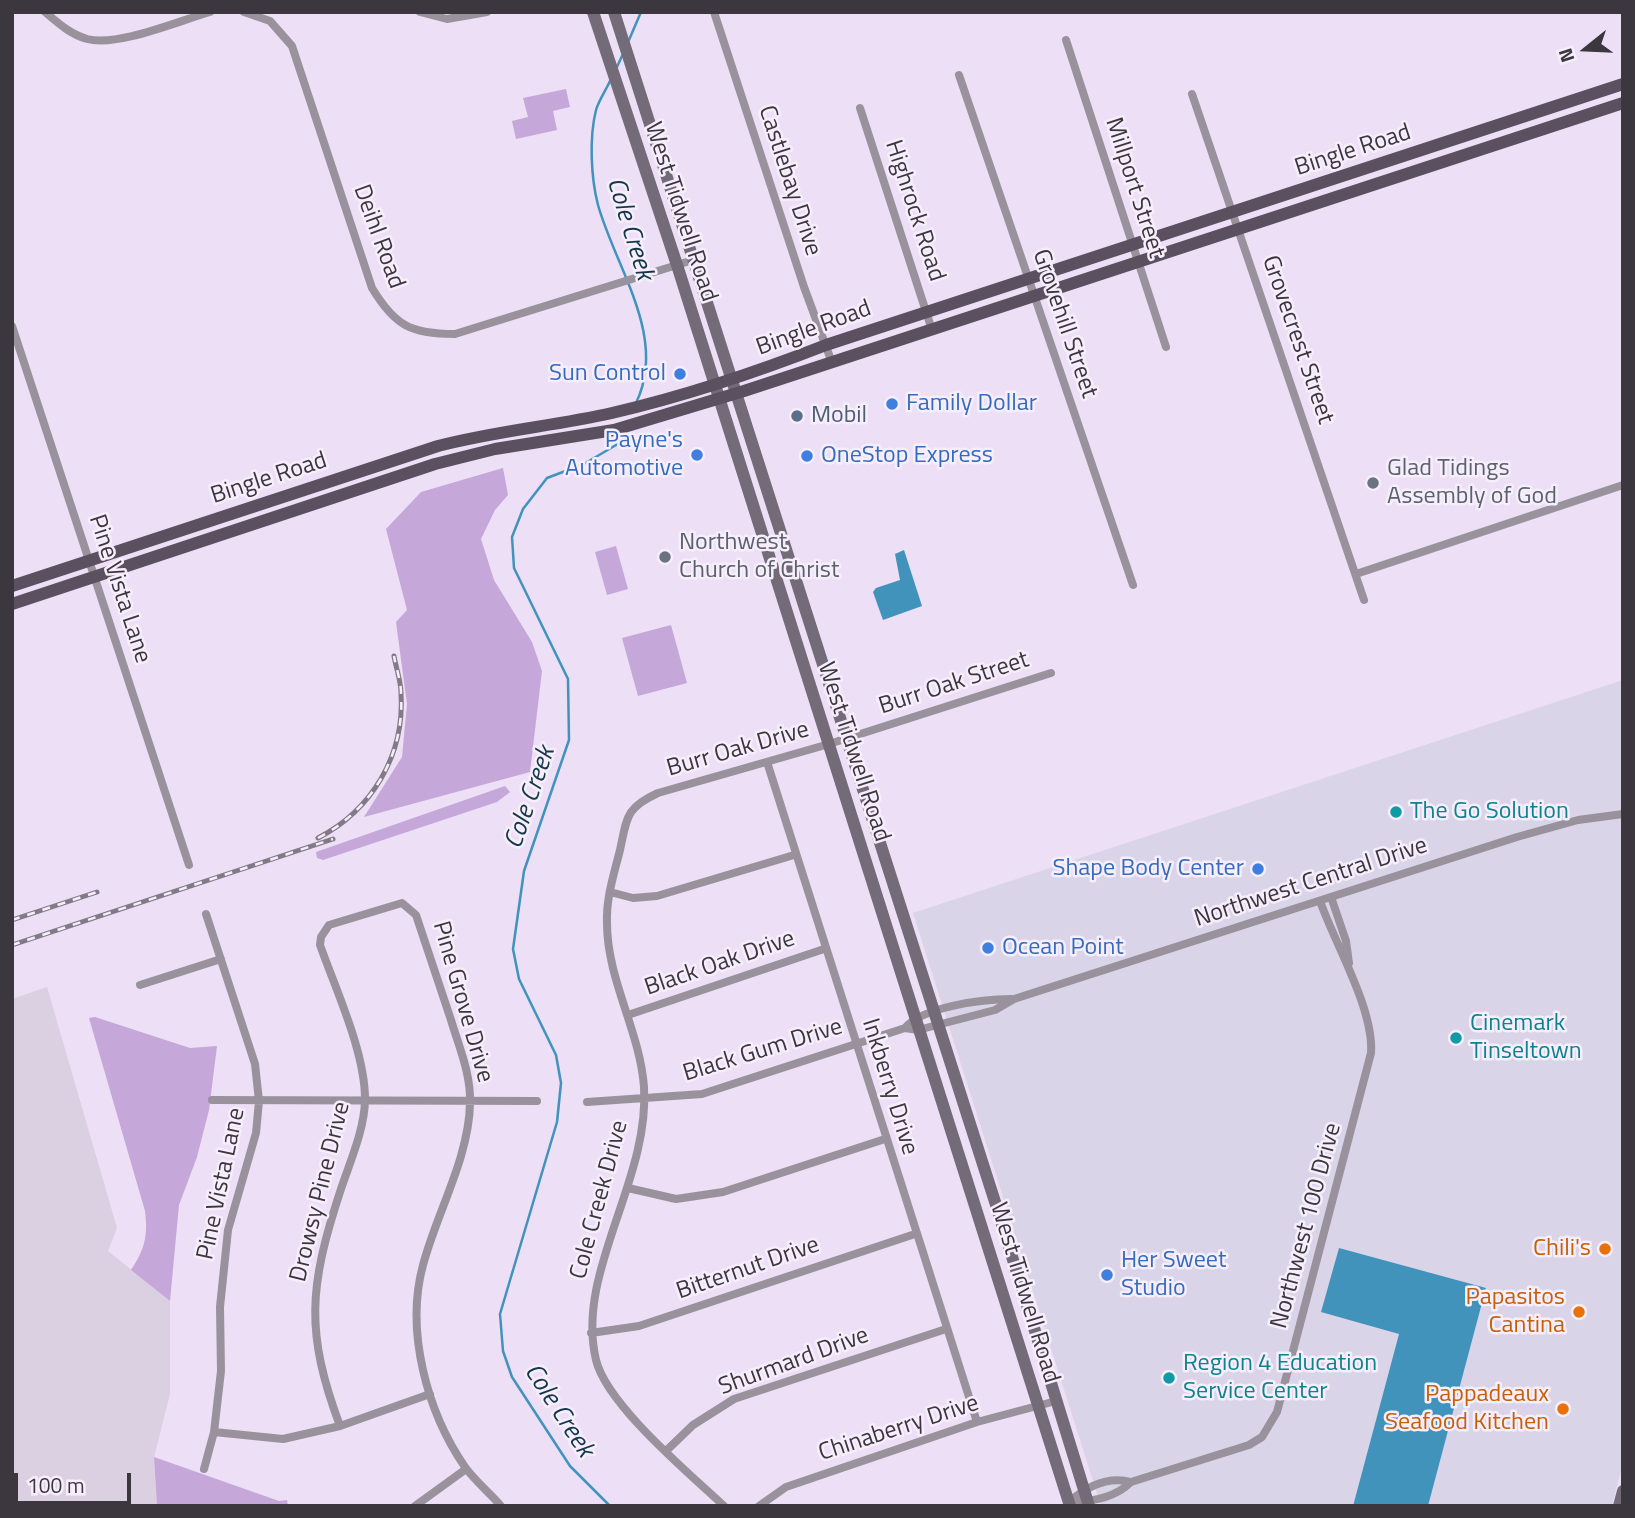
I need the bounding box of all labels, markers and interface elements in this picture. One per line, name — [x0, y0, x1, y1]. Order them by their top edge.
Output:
north arrow — [1551, 14, 1621, 84]
text: N — [1550, 45, 1581, 66]
street label: Castlebay Drive — [751, 102, 827, 260]
street label: Millport Street — [1098, 114, 1170, 262]
street label: West Tidwell Road — [637, 119, 723, 305]
street label: Bingle Road — [1291, 119, 1415, 183]
street label: Highrock Road — [878, 137, 950, 285]
water label: Cole Creek — [599, 174, 659, 284]
street label: Deihl Road — [346, 181, 410, 293]
street label: Grovehill Street — [1025, 246, 1103, 402]
street label: Grovecrest Street — [1255, 252, 1339, 428]
street label: Bingle Road — [753, 295, 875, 363]
place label: Sun Control — [549, 360, 666, 388]
marker: Sun Control — [672, 366, 688, 382]
place label: Family Dollar — [906, 390, 1037, 418]
marker: Family Dollar — [884, 396, 900, 412]
place label: Mobil — [811, 402, 867, 430]
marker: Mobil — [789, 408, 805, 424]
place label: Payne's Automotive — [565, 427, 683, 483]
place label: OneStop Express — [821, 442, 993, 470]
street label: Bingle Road — [207, 447, 331, 511]
marker: Payne's Automotive — [689, 447, 705, 463]
marker: OneStop Express — [799, 448, 815, 464]
place label: Glad Tidings Assembly of God — [1387, 455, 1557, 511]
marker: Glad Tidings Assembly of God — [1365, 475, 1381, 491]
street label: Pine Vista Lane — [81, 511, 157, 667]
place label: Northwest Church of Christ — [679, 529, 839, 585]
marker: Northwest Church of Christ — [657, 549, 673, 565]
street label: Burr Oak Street — [875, 646, 1033, 722]
street label: West Tidwell Road — [810, 659, 896, 845]
street label: Burr Oak Drive — [664, 716, 812, 784]
water label: Cole Creek — [499, 743, 563, 853]
place label: The Go Solution — [1410, 798, 1569, 826]
marker: The Go Solution — [1388, 804, 1404, 820]
street label: Northwest Central Drive — [1191, 832, 1431, 934]
place label: Shape Body Center — [1052, 855, 1244, 883]
marker: Shape Body Center — [1250, 861, 1266, 877]
street label: Pine Grove Drive — [425, 918, 499, 1086]
street label: Black Oak Drive — [641, 925, 799, 1003]
place label: Ocean Point — [1002, 934, 1124, 962]
marker: Ocean Point — [980, 940, 996, 956]
place label: Cinemark Tinseltown — [1470, 1010, 1582, 1066]
street label: Black Gum Drive — [680, 1013, 846, 1089]
street label: Inkberry Drive — [855, 1015, 923, 1159]
marker: Cinemark Tinseltown — [1448, 1030, 1464, 1046]
street label: Drowsy Pine Drive — [285, 1099, 357, 1285]
street label: Pine Vista Lane — [192, 1105, 252, 1263]
street label: Cole Creek Drive — [565, 1118, 635, 1282]
street label: Northwest 100 Drive — [1266, 1120, 1348, 1332]
street label: West Tidwell Road — [983, 1199, 1065, 1387]
street label: Bitternut Drive — [673, 1231, 823, 1307]
place label: Chili's — [1533, 1235, 1591, 1263]
marker: Chili's — [1597, 1241, 1613, 1257]
place label: Her Sweet Studio — [1121, 1247, 1226, 1303]
marker: Her Sweet Studio — [1099, 1267, 1115, 1283]
place label: Papasitos Cantina — [1466, 1284, 1565, 1340]
marker: Papasitos Cantina — [1571, 1304, 1587, 1320]
street label: Shurmard Drive — [715, 1322, 873, 1402]
place label: Region 4 Education Service Center — [1183, 1350, 1377, 1406]
water label: Cole Creek — [516, 1358, 600, 1464]
marker: Region 4 Education Service Center — [1161, 1370, 1177, 1386]
place label: Pappadeaux Seafood Kitchen — [1385, 1381, 1549, 1437]
street label: Chinaberry Drive — [815, 1390, 983, 1468]
marker: Pappadeaux Seafood Kitchen — [1555, 1401, 1571, 1417]
scale bar — [18, 1458, 135, 1502]
text: 100 m — [27, 1469, 84, 1501]

